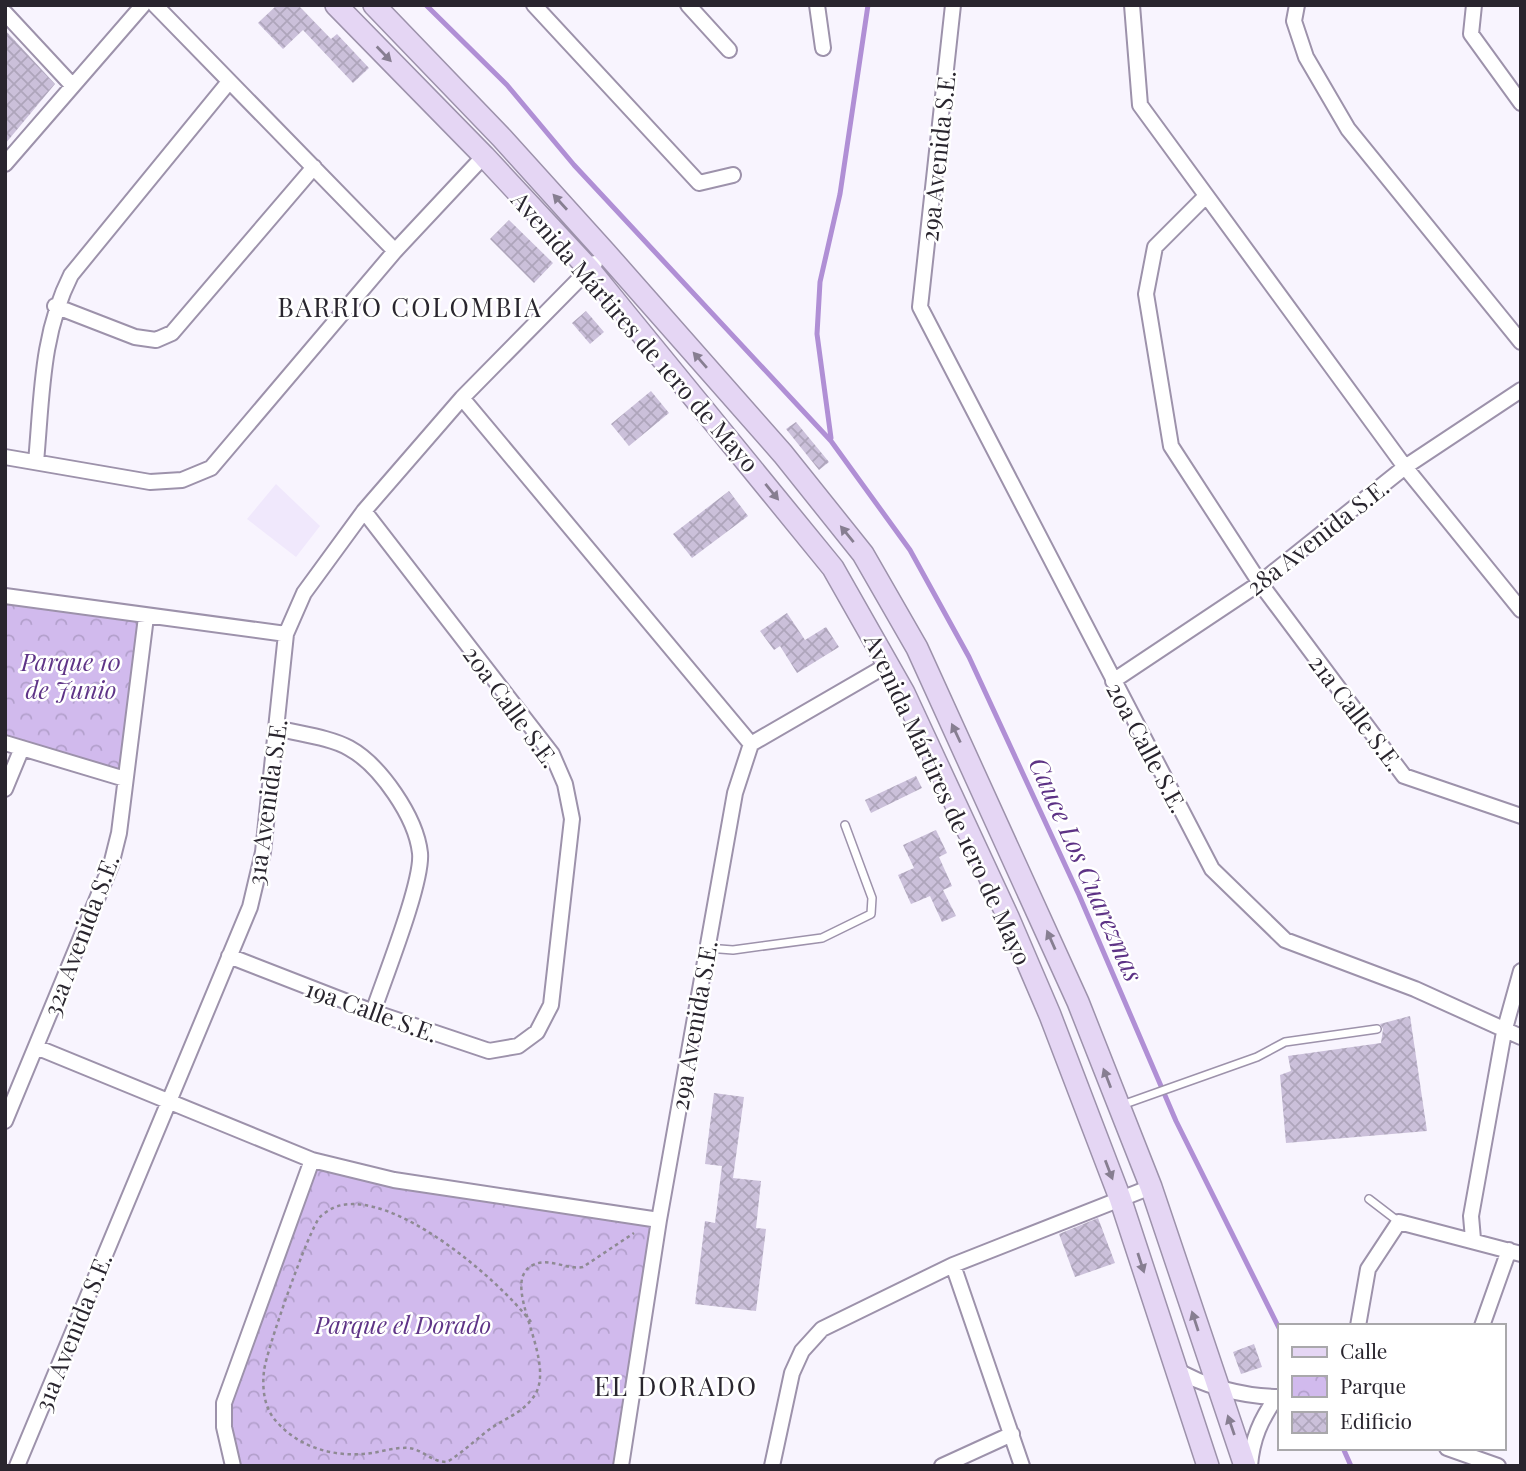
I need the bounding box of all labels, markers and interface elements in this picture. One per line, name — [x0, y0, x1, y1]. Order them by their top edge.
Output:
one-way arrow — [376, 45, 392, 62]
street label: 29a Avenida S.E. — [912, 69, 962, 243]
street label: Avenida Mártires de 1ero de Mayo — [505, 183, 767, 478]
one-way arrow — [552, 194, 568, 211]
district label: BARRIO COLOMBIA — [277, 289, 543, 324]
one-way arrow — [693, 352, 709, 369]
street label: 28a Avenida S.E. — [1239, 470, 1395, 602]
one-way arrow — [765, 482, 780, 500]
one-way arrow — [840, 525, 855, 543]
street label: Avenida Mártires de 1ero de Mayo — [858, 627, 1040, 970]
street label: 20a Calle S.E. — [457, 639, 567, 773]
park label: Parque 10 de Junio — [20, 645, 121, 705]
street label: 21a Calle S.E. — [1303, 647, 1411, 777]
street label: 20a Calle S.E. — [1100, 676, 1196, 818]
street label: 31a Avenida S.E. — [238, 717, 294, 887]
one-way arrow — [950, 723, 962, 743]
water label: Cauce Los Cuarezmas — [1022, 751, 1152, 987]
street label: 32a Avenida S.E. — [35, 850, 125, 1020]
one-way arrow — [1045, 930, 1057, 950]
street label: 29a Avenida S.E. — [662, 938, 724, 1112]
street label: 19a Calle S.E. — [301, 971, 443, 1049]
one-way arrow — [1102, 1067, 1113, 1088]
one-way arrow — [1104, 1160, 1115, 1181]
street label: 31a Avenida S.E. — [26, 1248, 118, 1416]
one-way arrow — [1136, 1253, 1147, 1274]
park label: Parque el Dorado — [314, 1308, 491, 1340]
one-way arrow — [1189, 1310, 1200, 1331]
legend — [1278, 1324, 1505, 1450]
text: Calle — [1340, 1336, 1387, 1364]
district label: EL DORADO — [594, 1368, 758, 1403]
text: Parque — [1340, 1371, 1406, 1399]
text: Edificio — [1340, 1406, 1412, 1434]
one-way arrow — [1225, 1415, 1236, 1436]

